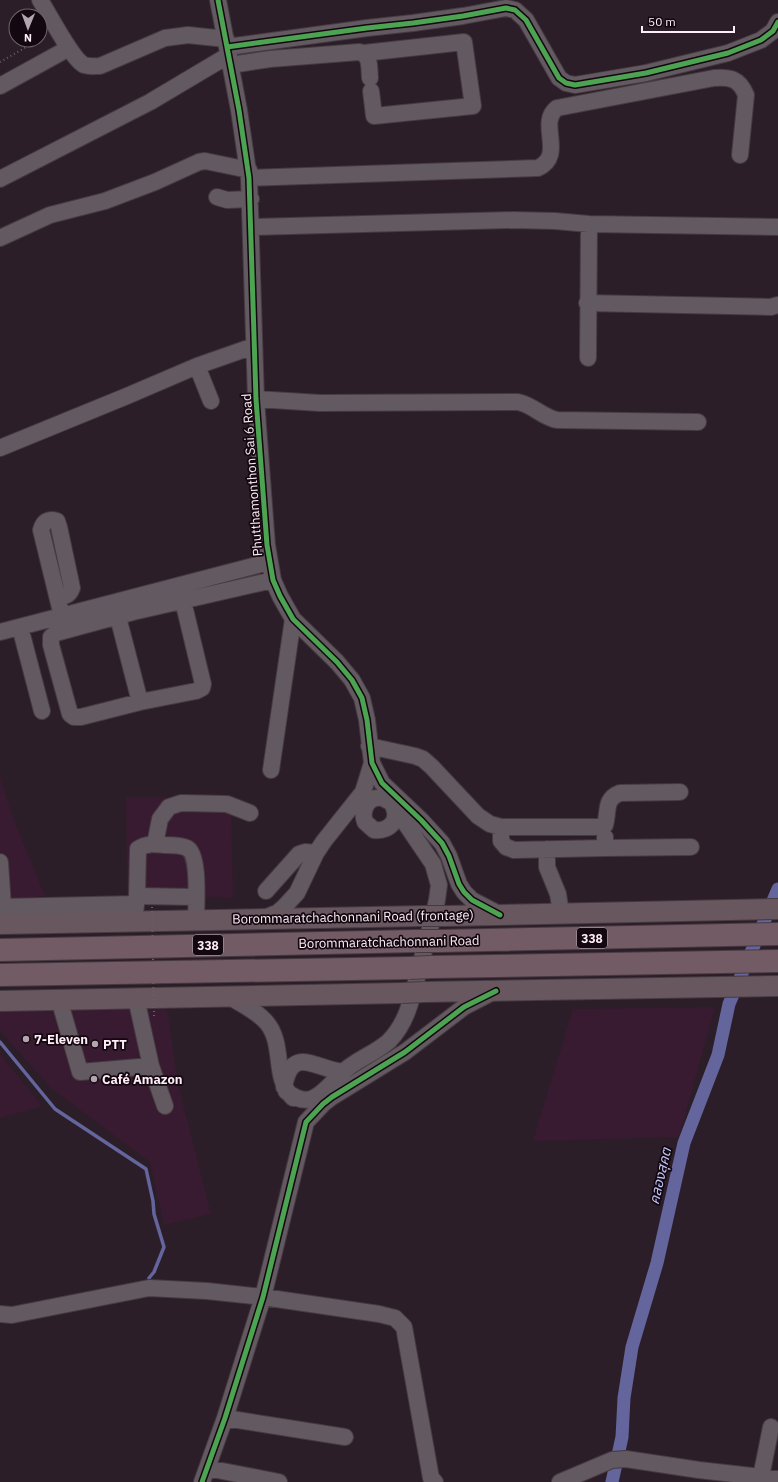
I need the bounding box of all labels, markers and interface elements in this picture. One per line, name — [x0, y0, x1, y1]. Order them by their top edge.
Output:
north arrow — [8, 8, 48, 48]
scale bar — [642, 8, 734, 34]
text: 50 m — [648, 14, 676, 29]
text: N — [24, 31, 32, 45]
street label: Phutthamonthon Sai 6 Road — [238, 393, 266, 557]
street label: Borommaratchachonnani Road (frontage) — [232, 906, 474, 928]
road number: 338 — [577, 928, 607, 948]
street label: Borommaratchachonnani Road — [298, 932, 480, 952]
road number: 338 — [193, 935, 223, 955]
place label: 7-Eleven — [34, 1031, 88, 1048]
marker: 7-Eleven — [21, 1034, 31, 1044]
place label: PTT — [103, 1036, 127, 1053]
marker: PTT — [90, 1039, 100, 1049]
place label: Café Amazon — [102, 1071, 182, 1088]
marker: Café Amazon — [89, 1074, 99, 1084]
water label: คลองสุคต — [645, 1145, 675, 1206]

